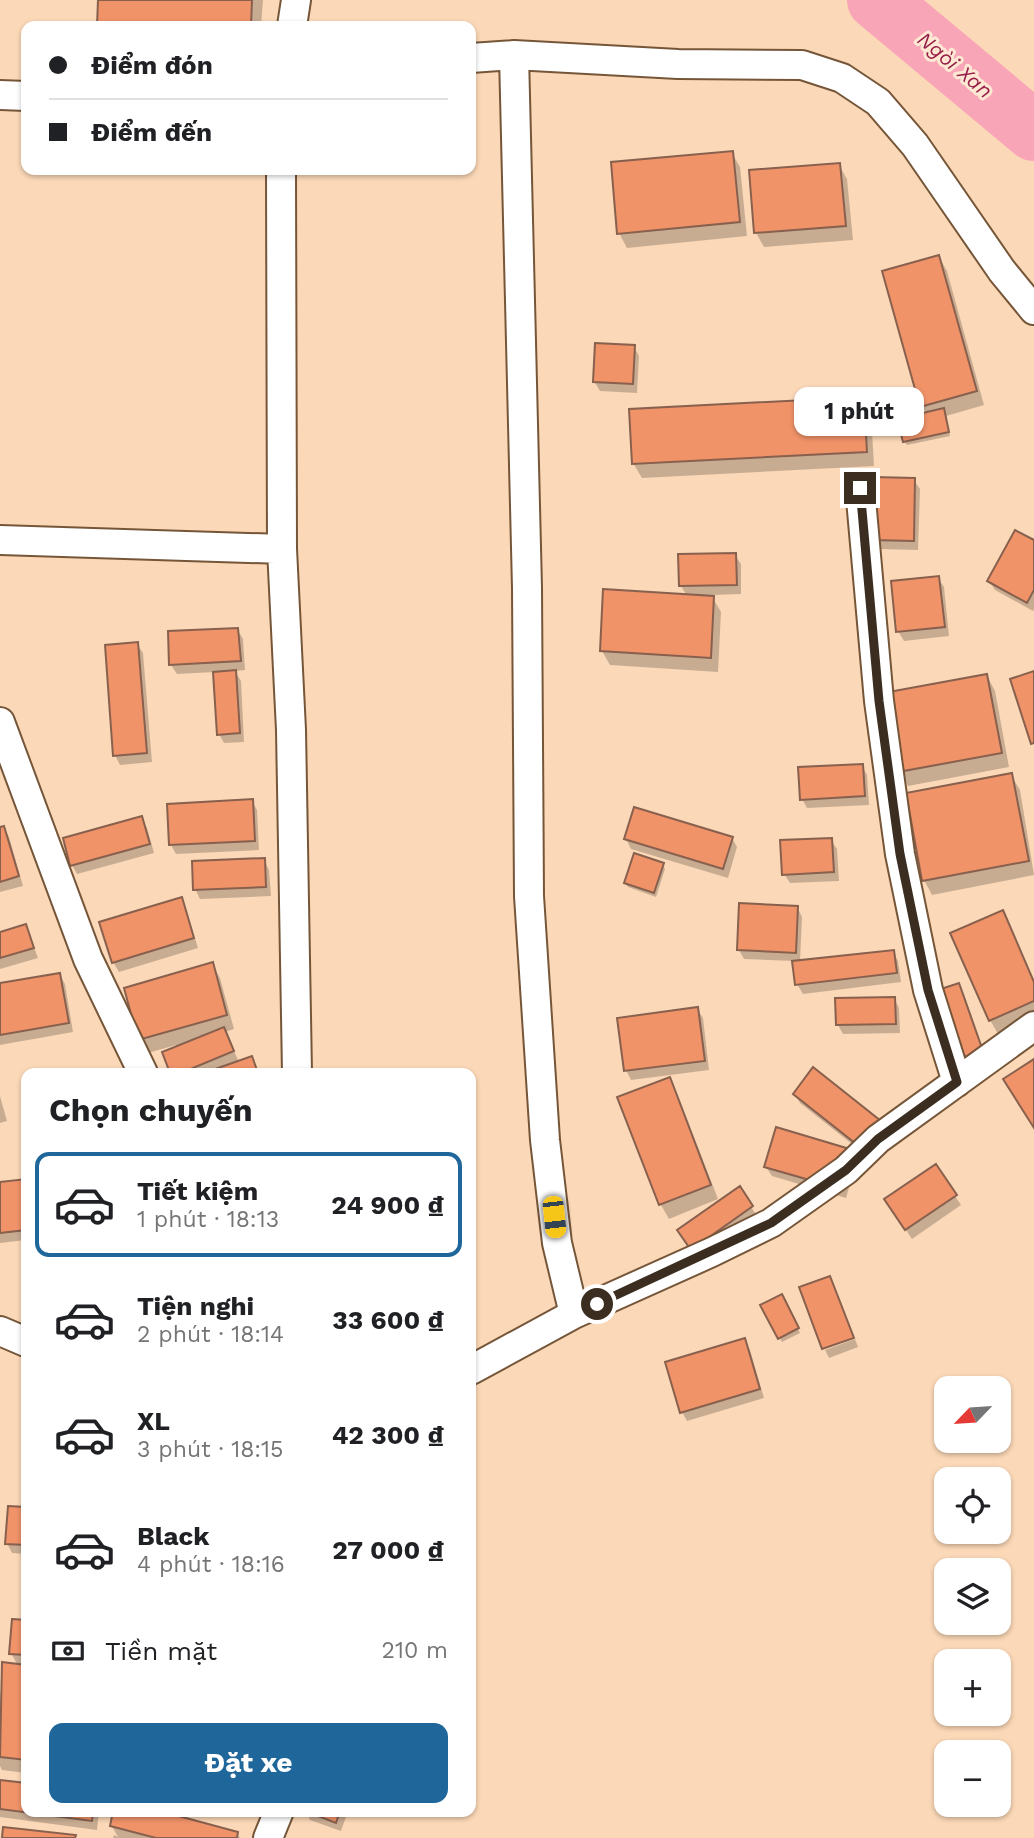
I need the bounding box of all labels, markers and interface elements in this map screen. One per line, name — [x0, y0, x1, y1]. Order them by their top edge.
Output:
water label: Ngòi Xan — [913, 26, 998, 103]
text: Điểm đón — [91, 50, 213, 80]
text: Điểm đến — [91, 117, 212, 147]
callout: 1 phút — [795, 386, 925, 435]
text: 1 phút — [824, 398, 894, 425]
route end — [844, 472, 876, 504]
text: Chọn chuyến — [49, 1091, 253, 1129]
icon: car — [53, 1173, 116, 1236]
text: Tiết kiệm — [137, 1176, 258, 1206]
text: 24 900 ₫ — [331, 1190, 444, 1220]
car — [542, 1195, 567, 1239]
text: 1 phút · 18:13 — [137, 1206, 279, 1233]
icon: car — [53, 1288, 116, 1351]
route start — [581, 1288, 613, 1320]
text: Tiện nghi — [137, 1291, 254, 1321]
text: 33 600 ₫ — [332, 1305, 444, 1335]
text: 2 phút · 18:14 — [137, 1321, 284, 1348]
north arrow — [934, 1376, 1012, 1452]
map controls — [934, 1376, 1011, 1817]
icon: car — [53, 1403, 116, 1466]
text: XL — [137, 1406, 170, 1436]
text: 42 300 ₫ — [332, 1420, 444, 1450]
text: 3 phút · 18:15 — [137, 1436, 283, 1463]
button: locate — [934, 1467, 1011, 1544]
icon: car — [53, 1518, 116, 1581]
text: Black — [137, 1521, 209, 1551]
text: 27 000 ₫ — [332, 1535, 444, 1565]
text: 4 phút · 18:16 — [137, 1551, 285, 1578]
button: layers — [934, 1558, 1011, 1635]
icon: cash — [49, 1632, 87, 1670]
text: Tiền mặt — [105, 1636, 217, 1666]
text: 210 m — [382, 1637, 448, 1664]
button: + — [934, 1649, 1011, 1726]
button: Đặt xe — [49, 1723, 448, 1803]
button: − — [934, 1740, 1011, 1817]

